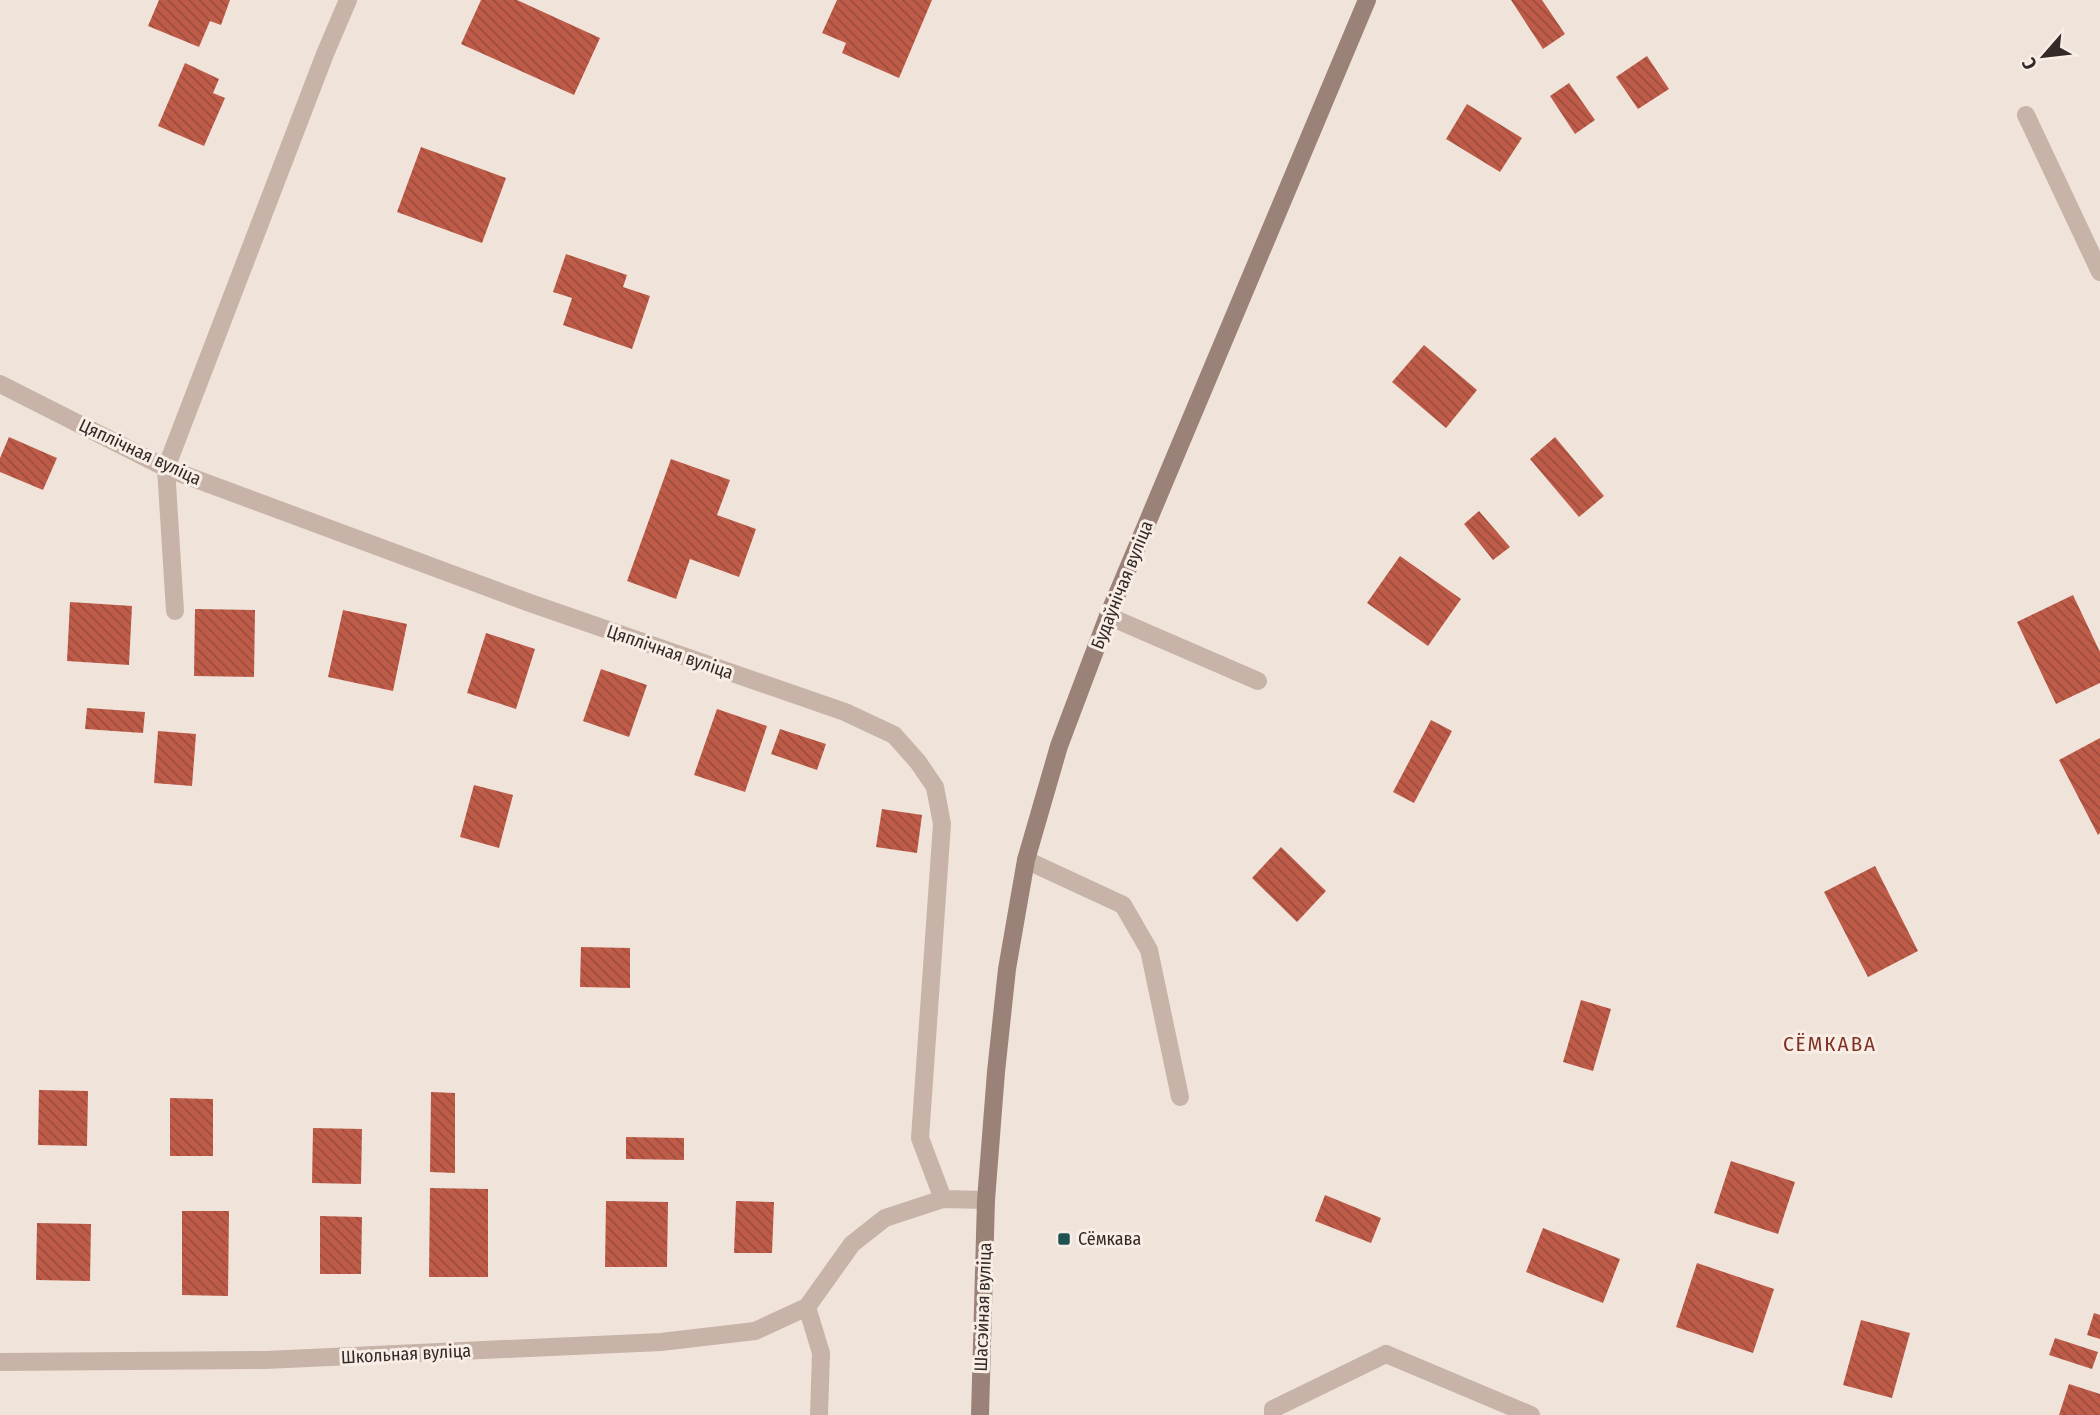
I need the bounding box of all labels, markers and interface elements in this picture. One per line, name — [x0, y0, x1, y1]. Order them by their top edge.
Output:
north arrow — [2009, 21, 2079, 91]
text: С — [2017, 54, 2042, 74]
street label: Цяплічная вуліца — [75, 414, 205, 490]
street label: Будаўнічая вуліца — [1086, 517, 1158, 652]
street label: Цяплічная вуліца — [604, 620, 736, 684]
district label: СЁМКАВА — [1783, 1031, 1877, 1057]
place label: Сёмкава — [1078, 1228, 1141, 1250]
marker: Сёмкава — [1056, 1231, 1072, 1247]
street label: Шасэйная вуліца — [970, 1242, 996, 1372]
street label: Школьная вуліца — [340, 1340, 472, 1368]

